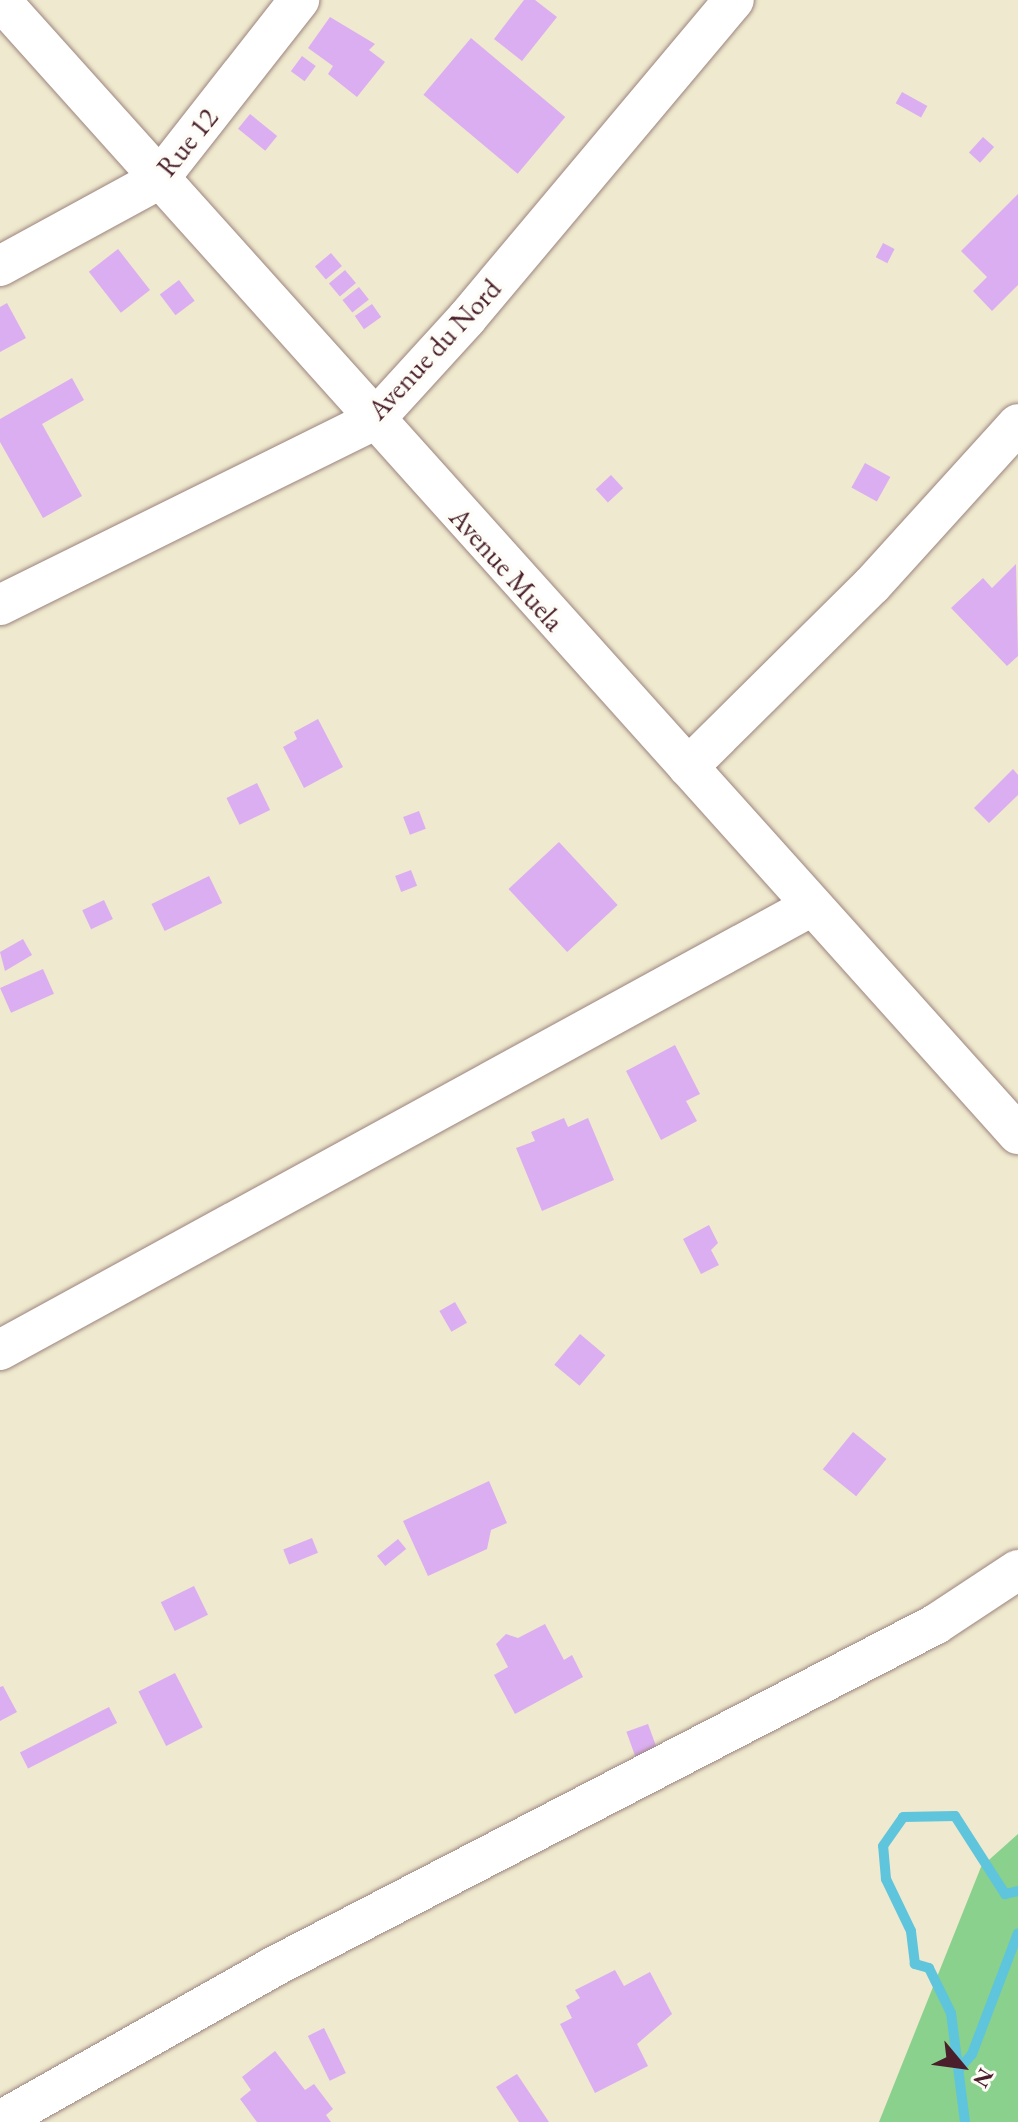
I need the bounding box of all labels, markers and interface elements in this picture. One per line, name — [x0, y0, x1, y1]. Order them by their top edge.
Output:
street label: Rue 12 — [149, 101, 225, 183]
street label: Avenue du Nord — [360, 272, 508, 426]
street label: Avenue Muela — [443, 500, 571, 638]
north arrow — [922, 2026, 1002, 2106]
text: N — [966, 2063, 1000, 2093]

